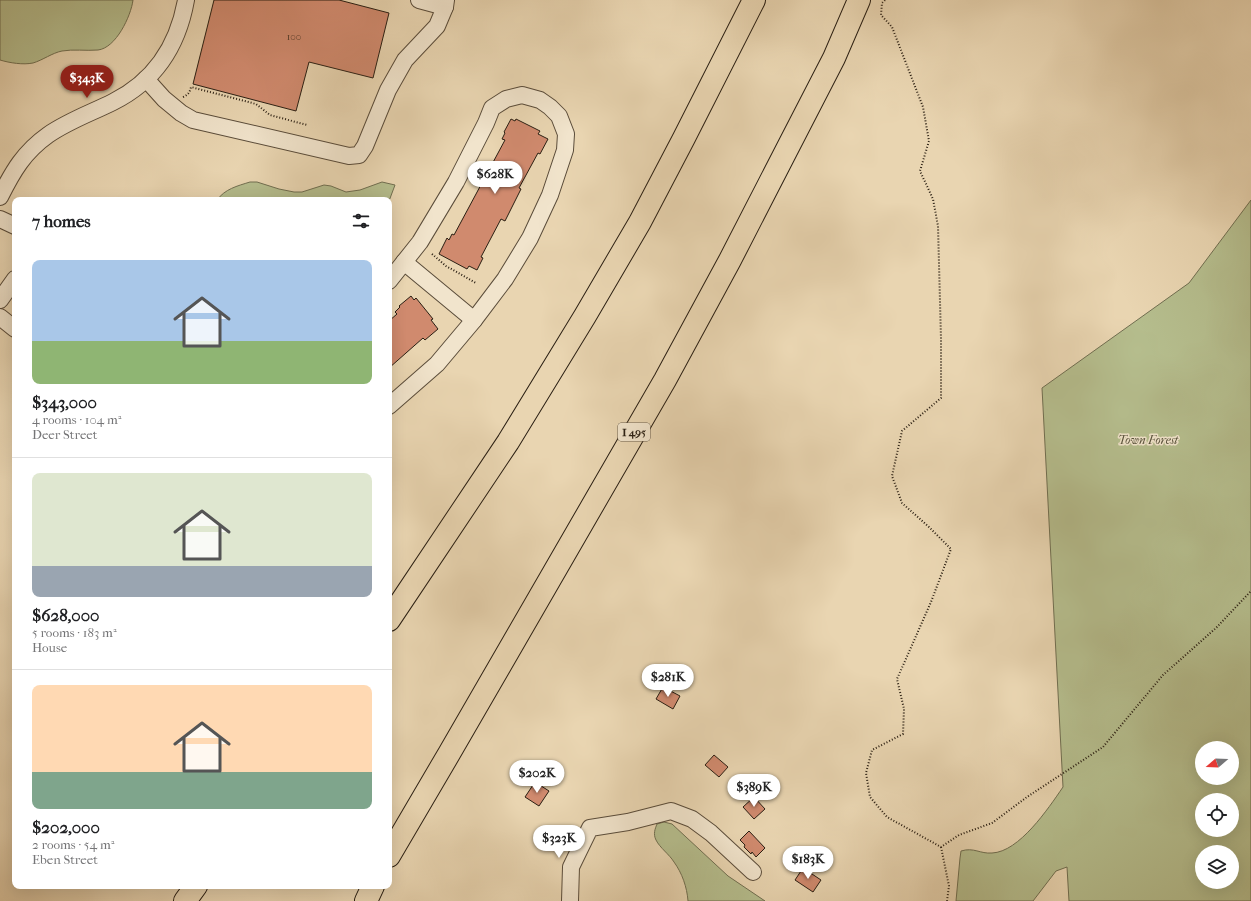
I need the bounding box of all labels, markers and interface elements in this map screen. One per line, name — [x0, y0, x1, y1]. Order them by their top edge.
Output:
house number: 100 — [287, 31, 301, 43]
pin: $343K — [59, 65, 115, 99]
text: $343K — [70, 70, 104, 85]
pin: $628K — [467, 161, 523, 195]
text: $628K — [477, 166, 513, 181]
icon: filters — [350, 210, 372, 232]
text: 7 homes — [32, 211, 91, 231]
icon: home — [166, 286, 238, 358]
text: $343,000 — [32, 392, 97, 412]
text: 4 rooms · 104 m² — [32, 412, 121, 427]
road number: I 495 — [618, 423, 650, 441]
text: Deer Street — [32, 427, 97, 442]
park label: Town Forest — [1118, 433, 1179, 447]
icon: home — [166, 499, 238, 571]
text: $628,000 — [32, 605, 100, 625]
text: 5 rooms · 183 m² — [32, 625, 117, 640]
text: House — [32, 640, 67, 655]
pin: $281K — [640, 664, 696, 698]
text: $281K — [651, 669, 685, 684]
icon: home — [166, 711, 238, 783]
north arrow — [1195, 741, 1239, 785]
map controls — [1195, 741, 1239, 889]
pin: $202K — [509, 760, 565, 794]
text: $202K — [518, 765, 556, 780]
pin: $389K — [726, 774, 782, 808]
text: $389K — [736, 779, 772, 794]
button: locate — [1195, 793, 1239, 837]
text: $202,000 — [32, 817, 100, 837]
pin: $323K — [531, 825, 587, 859]
text: $323K — [542, 830, 576, 845]
text: 2 rooms · 54 m² — [32, 837, 114, 852]
button: layers — [1195, 845, 1239, 889]
pin: $183K — [780, 846, 836, 880]
text: $183K — [791, 851, 825, 866]
text: Eben Street — [32, 852, 98, 867]

